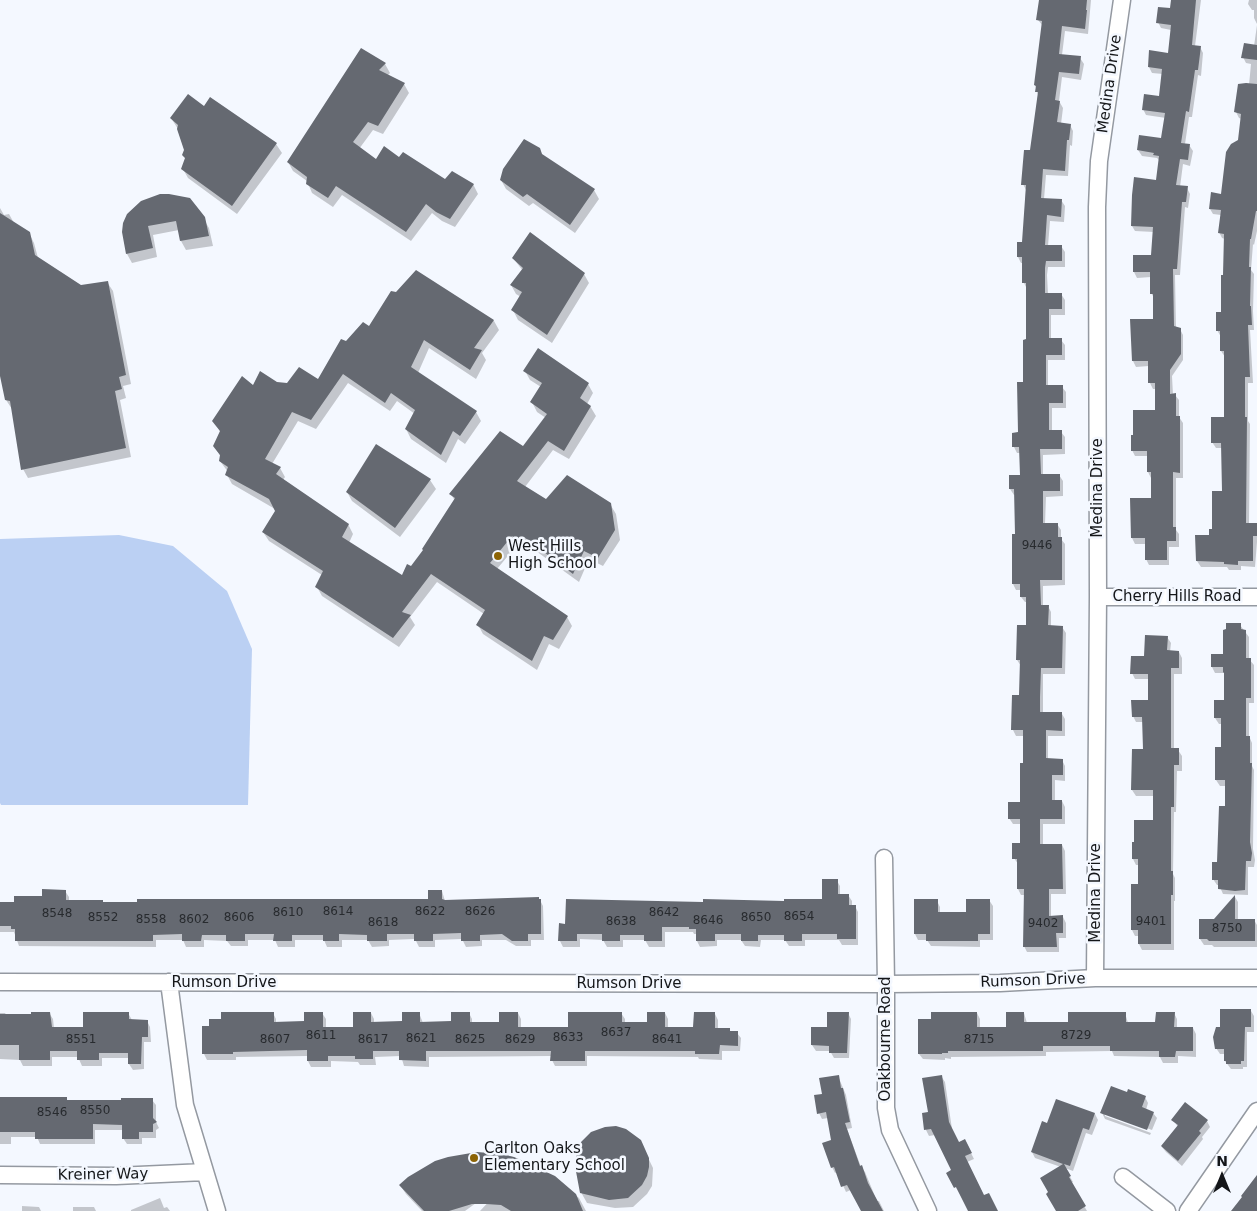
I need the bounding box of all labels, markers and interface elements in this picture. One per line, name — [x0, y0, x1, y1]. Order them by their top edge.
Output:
street label: Medina Drive — [1094, 34, 1126, 134]
street label: Medina Drive — [1089, 438, 1107, 538]
place label: West Hills High School — [508, 538, 597, 573]
house number: 9446 — [1022, 539, 1052, 553]
marker: West Hills High School — [492, 550, 504, 562]
street label: Cherry Hills Road — [1113, 588, 1241, 606]
street label: Medina Drive — [1087, 843, 1105, 943]
house number: 8614 — [323, 905, 353, 919]
house number: 8622 — [415, 905, 445, 919]
house number: 8626 — [465, 905, 495, 919]
house number: 8610 — [273, 906, 303, 920]
house number: 8642 — [649, 906, 679, 920]
house number: 8548 — [42, 907, 72, 921]
house number: 8654 — [784, 910, 814, 924]
house number: 8552 — [88, 911, 118, 925]
house number: 8606 — [224, 911, 254, 925]
house number: 8650 — [741, 911, 771, 925]
house number: 8558 — [136, 913, 166, 927]
house number: 8602 — [179, 913, 209, 927]
house number: 8646 — [693, 914, 723, 928]
house number: 8638 — [606, 915, 636, 929]
house number: 9401 — [1136, 915, 1166, 929]
house number: 8618 — [368, 916, 398, 930]
house number: 9402 — [1028, 917, 1058, 931]
house number: 8750 — [1212, 922, 1242, 936]
street label: Rumson Drive — [980, 970, 1086, 992]
street label: Rumson Drive — [171, 974, 277, 992]
street label: Rumson Drive — [576, 975, 682, 993]
street label: Oakbourne Road — [877, 977, 895, 1101]
house number: 8637 — [601, 1026, 631, 1040]
house number: 8611 — [306, 1029, 336, 1043]
house number: 8729 — [1061, 1029, 1091, 1043]
house number: 8633 — [553, 1031, 583, 1045]
house number: 8621 — [406, 1032, 436, 1046]
house number: 8551 — [66, 1033, 96, 1047]
house number: 8607 — [260, 1033, 290, 1047]
house number: 8617 — [358, 1033, 388, 1047]
house number: 8625 — [455, 1033, 485, 1047]
house number: 8629 — [505, 1033, 535, 1047]
house number: 8641 — [652, 1033, 682, 1047]
house number: 8715 — [964, 1033, 994, 1047]
house number: 8550 — [80, 1104, 110, 1118]
house number: 8546 — [37, 1106, 67, 1120]
place label: Carlton Oaks Elementary School — [484, 1140, 625, 1175]
north arrow — [1197, 1151, 1247, 1201]
marker: Carlton Oaks Elementary School — [468, 1152, 480, 1164]
text: N — [1216, 1153, 1228, 1169]
street label: Kreiner Way — [58, 1165, 148, 1185]

